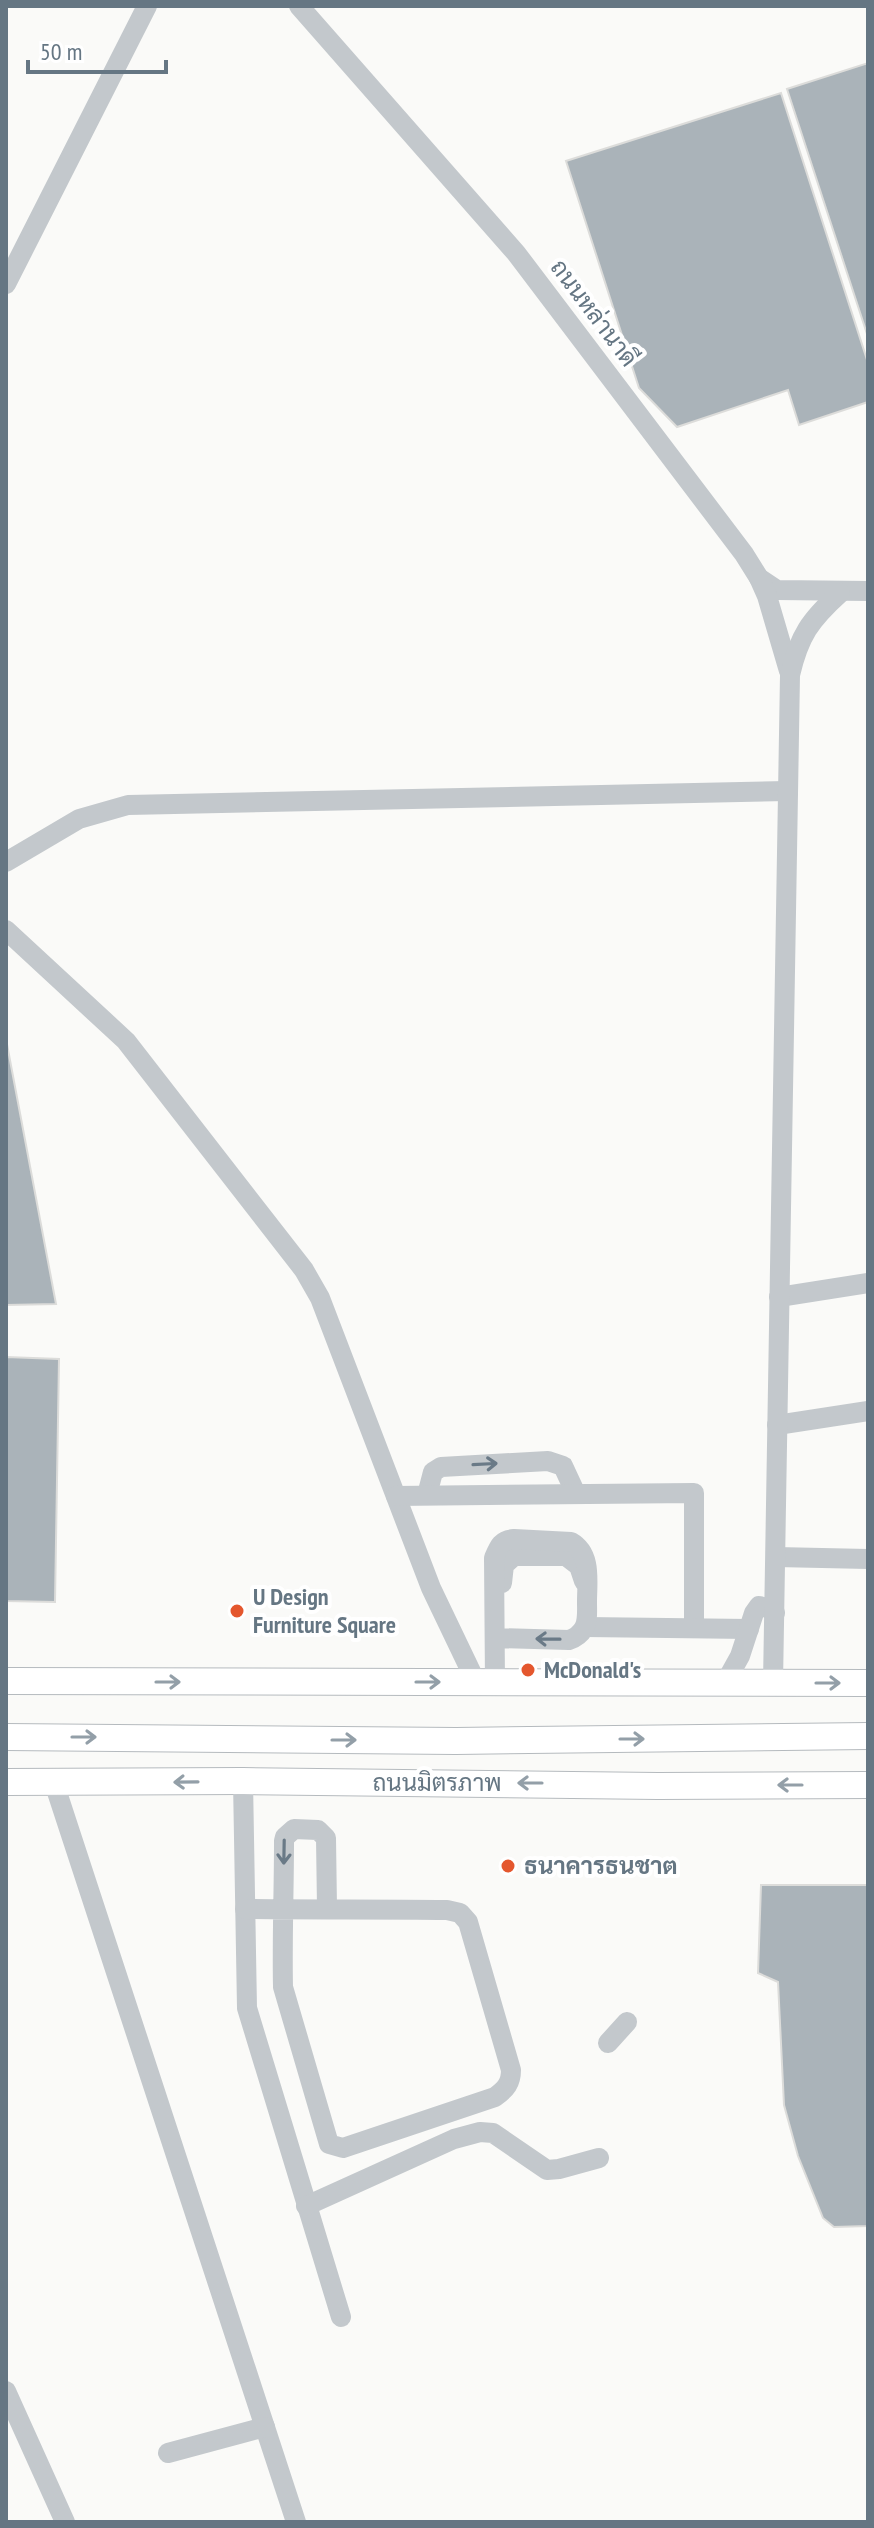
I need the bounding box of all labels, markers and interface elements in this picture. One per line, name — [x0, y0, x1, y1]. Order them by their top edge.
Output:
scale bar — [28, 24, 166, 74]
text: 50 m — [40, 36, 82, 67]
street label: ถนนหล่านาดี — [544, 253, 645, 373]
one-way arrow — [471, 1456, 498, 1471]
place label: U Design Furniture Square — [253, 1581, 396, 1640]
marker: U Design Furniture Square — [228, 1602, 246, 1620]
one-way arrow — [535, 1632, 562, 1647]
place label: McDonald's — [544, 1654, 641, 1685]
marker: McDonald's — [519, 1661, 537, 1679]
one-way arrow — [154, 1674, 181, 1690]
one-way arrow — [414, 1674, 441, 1690]
one-way arrow — [814, 1675, 841, 1691]
one-way arrow — [70, 1729, 97, 1745]
one-way arrow — [618, 1731, 645, 1747]
one-way arrow — [330, 1732, 357, 1747]
street label: ถนนมิตรภาพ — [372, 1767, 502, 1798]
one-way arrow — [173, 1774, 200, 1789]
one-way arrow — [517, 1775, 544, 1791]
one-way arrow — [777, 1777, 804, 1793]
one-way arrow — [276, 1838, 292, 1865]
place label: ธนาคารธนชาต — [524, 1850, 678, 1881]
marker: ธนาคารธนชาต — [499, 1857, 517, 1875]

